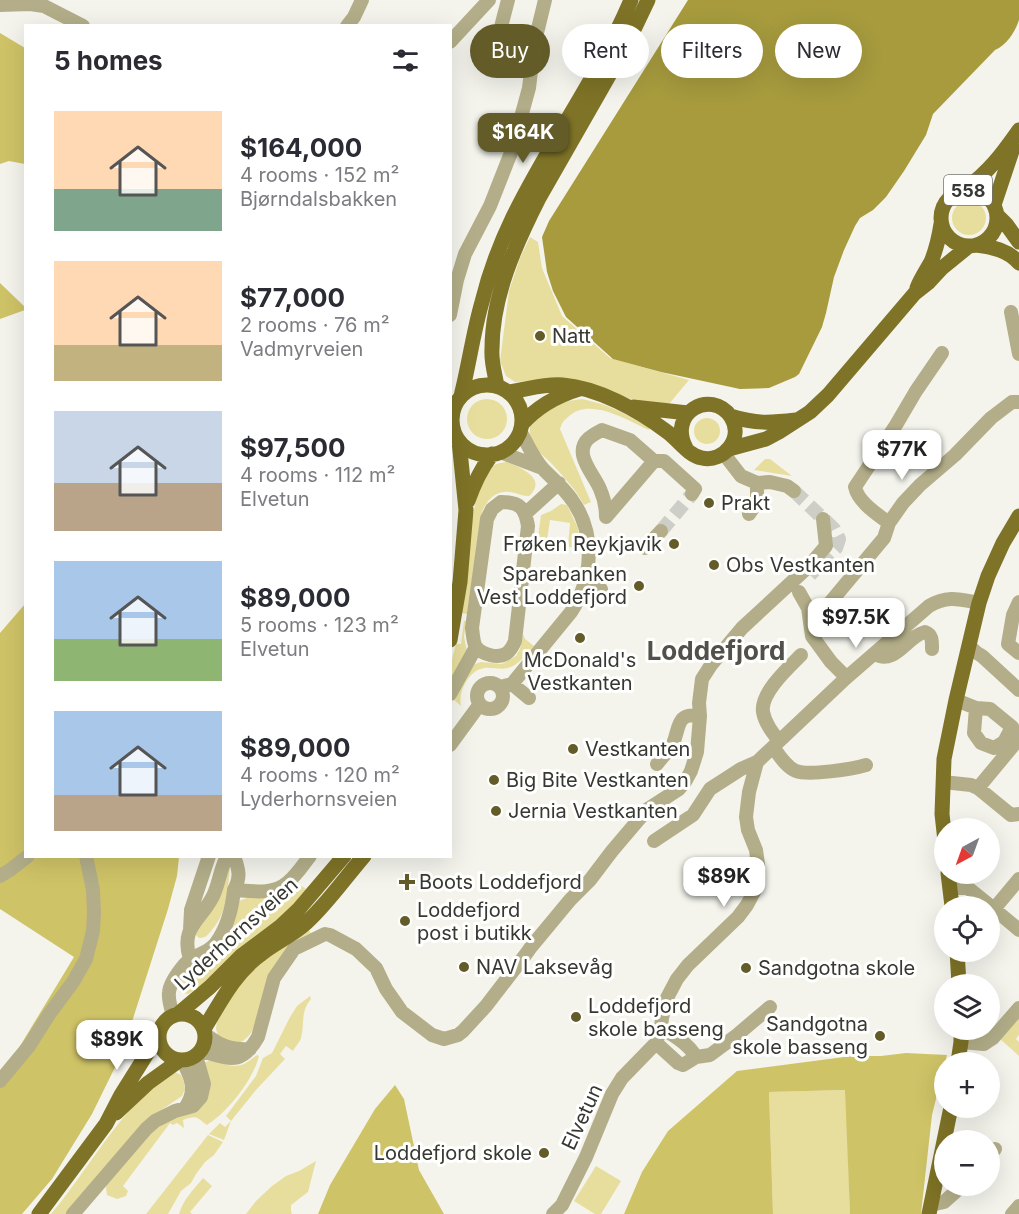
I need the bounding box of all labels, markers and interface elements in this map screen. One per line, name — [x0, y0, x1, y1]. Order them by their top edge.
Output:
chip: Buy — [470, 24, 550, 78]
chip: Rent — [562, 24, 649, 78]
chip: Filters — [661, 24, 763, 78]
chip: New — [775, 24, 862, 78]
icon: filters — [389, 44, 422, 77]
text: 5 homes — [54, 45, 163, 76]
pin: $164K — [481, 113, 565, 164]
text: $164K — [492, 120, 554, 144]
text: $164,000 — [240, 132, 362, 163]
icon: home — [102, 135, 174, 207]
text: 4 rooms · 152 m² — [240, 163, 399, 187]
road number: 558 — [944, 175, 992, 205]
text: Bjørndalsbakken — [240, 187, 397, 211]
text: $77,000 — [240, 282, 345, 313]
icon: home — [102, 285, 174, 357]
text: 2 rooms · 76 m² — [240, 313, 389, 337]
place label: Natt — [552, 324, 591, 348]
marker: Natt — [533, 329, 547, 343]
text: Vadmyrveien — [240, 337, 363, 361]
pin: $77K — [866, 430, 938, 481]
text: $97,500 — [240, 432, 345, 463]
icon: home — [102, 435, 174, 507]
text: $77K — [876, 437, 928, 461]
text: 4 rooms · 112 m² — [240, 463, 395, 487]
text: Elvetun — [240, 487, 310, 511]
place label: Prakt — [721, 491, 771, 515]
marker: Prakt — [702, 496, 716, 510]
place label: Frøken Reykjavik — [503, 532, 662, 556]
marker: Frøken Reykjavik — [667, 537, 681, 551]
place label: Obs Vestkanten — [726, 553, 875, 577]
marker: Obs Vestkanten — [707, 558, 721, 572]
place label: Sparebanken Vest Loddefjord — [477, 562, 627, 609]
marker: Sparebanken Vest Loddefjord — [632, 579, 646, 593]
text: $89,000 — [240, 582, 351, 613]
icon: home — [102, 585, 174, 657]
pin: $97.5K — [807, 598, 905, 649]
text: $97.5K — [822, 605, 890, 629]
text: 5 rooms · 123 m² — [240, 613, 399, 637]
marker: McDonald's Vestkanten — [573, 631, 587, 645]
district label: Loddefjord — [647, 635, 785, 666]
text: Elvetun — [240, 637, 310, 661]
place label: McDonald's Vestkanten — [524, 648, 636, 695]
text: $89,000 — [240, 732, 351, 763]
icon: home — [102, 735, 174, 807]
place label: Vestkanten — [585, 737, 690, 761]
marker: Vestkanten — [566, 742, 580, 756]
text: 4 rooms · 120 m² — [240, 763, 400, 787]
place label: Big Bite Vestkanten — [506, 768, 689, 792]
marker: Big Bite Vestkanten — [487, 773, 501, 787]
text: Lyderhornsveien — [240, 787, 397, 811]
place label: Jernia Vestkanten — [508, 799, 678, 823]
marker: Jernia Vestkanten — [489, 804, 503, 818]
north arrow — [934, 818, 1000, 884]
map controls — [934, 818, 1000, 1196]
pin: $89K — [688, 857, 760, 908]
text: $89K — [697, 864, 751, 888]
place label: Boots Loddefjord — [419, 870, 582, 894]
street label: Lyderhornsveien — [169, 872, 303, 996]
marker: Boots Loddefjord — [400, 875, 414, 889]
button: locate — [934, 896, 1000, 962]
place label: Loddefjord post i butikk — [417, 898, 532, 945]
marker: Loddefjord post i butikk — [398, 914, 412, 928]
place label: NAV Laksevåg — [476, 955, 613, 979]
place label: Sandgotna skole — [758, 956, 915, 980]
marker: NAV Laksevåg — [457, 960, 471, 974]
marker: Sandgotna skole — [739, 961, 753, 975]
button: layers — [934, 974, 1000, 1040]
place label: Loddefjord skole basseng — [588, 994, 724, 1041]
marker: Loddefjord skole basseng — [569, 1010, 583, 1024]
place label: Sandgotna skole basseng — [732, 1012, 868, 1059]
pin: $89K — [81, 1020, 153, 1071]
text: $89K — [90, 1027, 144, 1051]
marker: Sandgotna skole basseng — [873, 1029, 887, 1043]
button: + — [934, 1052, 1000, 1118]
street label: Elvetun — [556, 1080, 608, 1154]
button: − — [934, 1130, 1000, 1196]
place label: Loddefjord skole — [374, 1141, 532, 1165]
marker: Loddefjord skole — [537, 1146, 551, 1160]

